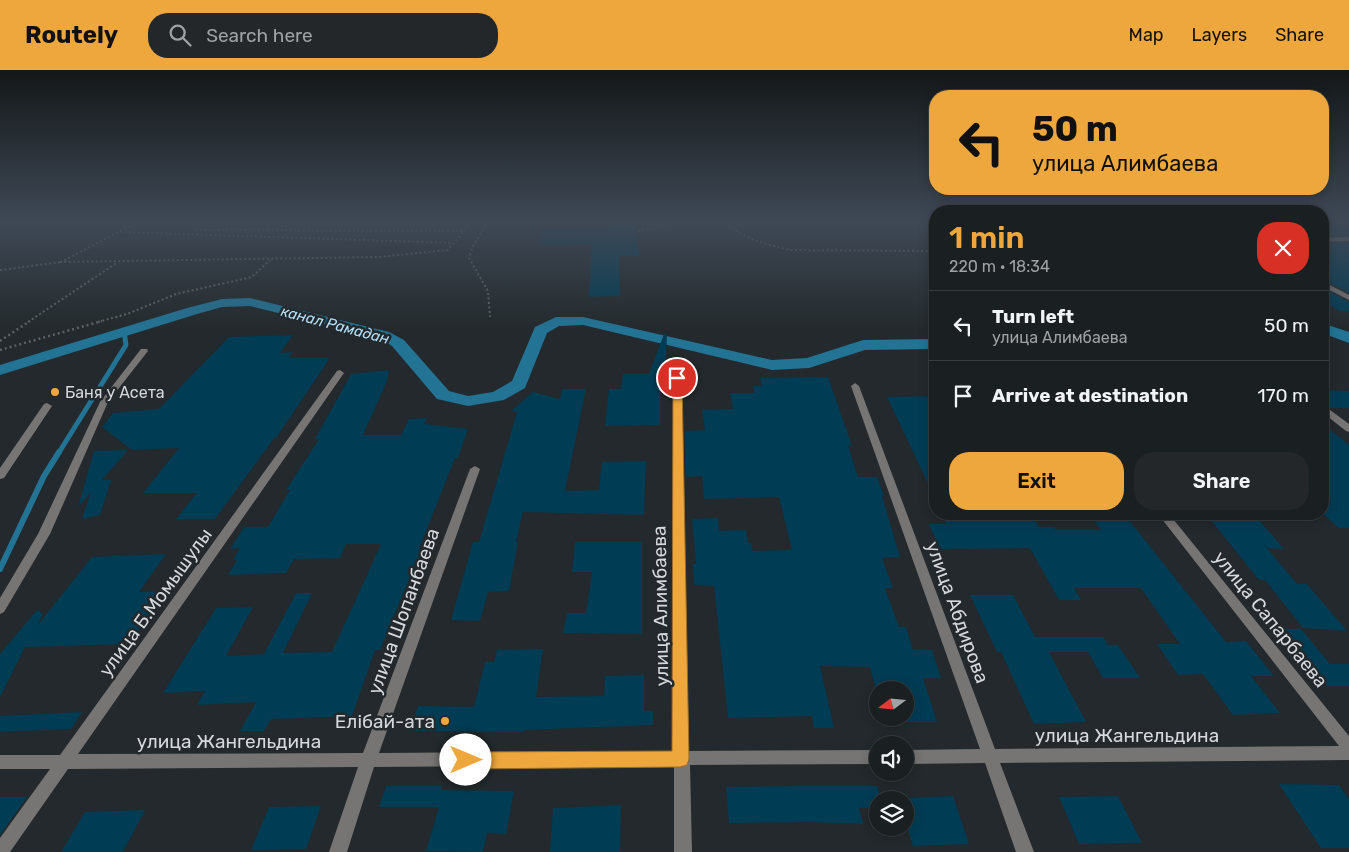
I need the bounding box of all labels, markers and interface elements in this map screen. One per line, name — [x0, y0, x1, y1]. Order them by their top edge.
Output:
search box — [148, 13, 498, 58]
text: Routely — [25, 21, 118, 49]
icon: search — [166, 21, 194, 49]
text: Search here — [206, 24, 313, 47]
text: Map — [1129, 24, 1164, 46]
text: Layers — [1192, 24, 1247, 46]
text: Share — [1275, 24, 1324, 46]
text: 50 m — [1032, 108, 1118, 150]
icon: left — [949, 110, 1014, 175]
text: улица Алимбаева — [1032, 150, 1218, 177]
text: 1 min — [949, 220, 1024, 256]
button: close — [1257, 222, 1309, 274]
text: 220 m · 18:34 — [949, 257, 1050, 276]
water label: канал Рамадан — [279, 302, 391, 348]
text: Turn left — [992, 305, 1074, 328]
icon: left — [949, 312, 977, 340]
text: 50 m — [1264, 314, 1309, 337]
text: улица Алимбаева — [992, 328, 1128, 347]
pin — [656, 357, 698, 399]
icon: arrive — [663, 364, 691, 392]
icon: arrive — [949, 382, 977, 410]
place label: Баня у Асета — [65, 383, 165, 402]
text: Arrive at destination — [992, 384, 1188, 407]
text: 170 m — [1258, 384, 1309, 407]
marker: Баня у Асета — [49, 386, 61, 398]
button: Exit — [949, 452, 1124, 510]
button: Share — [1134, 452, 1309, 510]
street label: улица Б.Момышулы — [94, 524, 217, 681]
street label: улица Шопанбаева — [363, 525, 444, 697]
street label: улица Алимбаева — [648, 525, 673, 687]
street label: улица Абдирова — [921, 538, 994, 686]
street label: улица Сапарбаева — [1209, 546, 1333, 692]
north arrow — [869, 681, 914, 726]
map controls — [869, 681, 914, 836]
place label: Елібай-ата — [335, 710, 435, 733]
marker: Елібай-ата — [439, 715, 451, 727]
street label: улица Жангельдина — [1035, 724, 1219, 747]
street label: улица Жангельдина — [137, 730, 321, 753]
position arrow — [439, 733, 491, 785]
button: sound — [869, 736, 914, 781]
button: layers — [869, 791, 914, 836]

